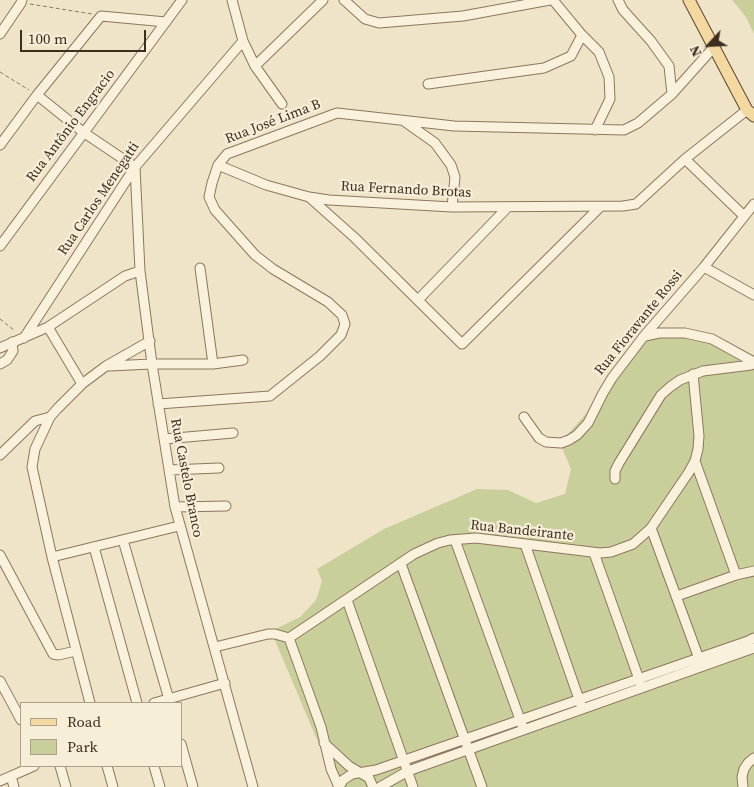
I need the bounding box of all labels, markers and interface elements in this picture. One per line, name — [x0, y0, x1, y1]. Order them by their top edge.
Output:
scale bar — [22, 20, 149, 52]
north arrow — [684, 20, 734, 70]
text: 100 m — [28, 28, 68, 49]
text: N — [684, 42, 707, 60]
street label: Rua Antônio Engracio — [23, 66, 119, 186]
street label: Rua José Lima B — [223, 96, 323, 148]
street label: Rua Carlos Menegatti — [55, 139, 143, 259]
street label: Rua Fernando Brotas — [340, 178, 472, 202]
street label: Rua Fioravante Rossi — [592, 267, 686, 379]
street label: Rua Castelo Branco — [166, 417, 206, 539]
street label: Rua Bandeirante — [469, 517, 575, 545]
legend — [20, 702, 182, 767]
text: Road — [67, 711, 101, 732]
text: Park — [67, 736, 98, 757]

